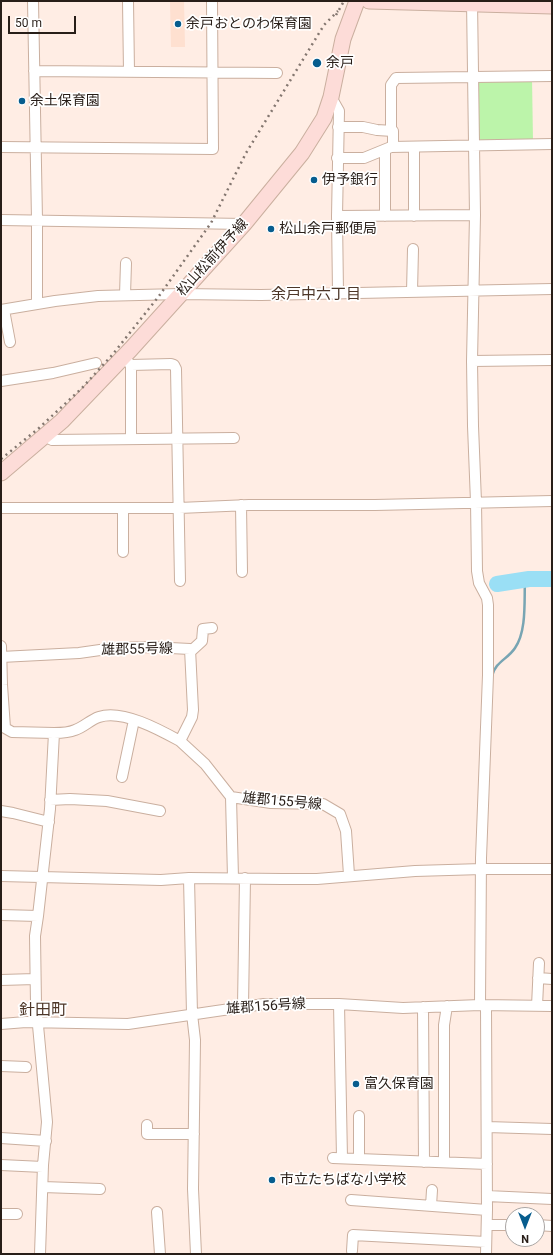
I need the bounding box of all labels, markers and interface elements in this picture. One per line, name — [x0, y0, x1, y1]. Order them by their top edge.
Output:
scale bar — [10, 8, 78, 34]
text: 50 m — [15, 16, 42, 30]
place label: 余戸おとのわ保育園 — [186, 16, 312, 32]
marker: 余戸おとのわ保育園 — [173, 19, 183, 29]
place label: 余戸 — [326, 55, 354, 71]
marker: 余戸 — [311, 57, 323, 69]
place label: 余土保育園 — [30, 93, 100, 109]
marker: 余土保育園 — [17, 96, 27, 106]
place label: 伊予銀行 — [322, 172, 378, 188]
marker: 伊予銀行 — [309, 175, 319, 185]
street label: 松山松前伊予線 — [174, 216, 252, 300]
place label: 松山余戸郵便局 — [279, 221, 377, 237]
marker: 松山余戸郵便局 — [266, 224, 276, 234]
district label: 余戸中六丁目 — [271, 286, 361, 304]
street label: 雄郡55号線 — [101, 641, 173, 659]
street label: 雄郡155号線 — [242, 790, 322, 814]
street label: 雄郡156号線 — [226, 996, 306, 1018]
district label: 針田町 — [19, 1001, 67, 1021]
place label: 富久保育園 — [364, 1076, 434, 1092]
marker: 富久保育園 — [351, 1079, 361, 1089]
place label: 市立たちばな小学校 — [280, 1172, 406, 1188]
marker: 市立たちばな小学校 — [267, 1175, 277, 1185]
north arrow — [505, 1207, 545, 1247]
text: N — [521, 1232, 529, 1245]

